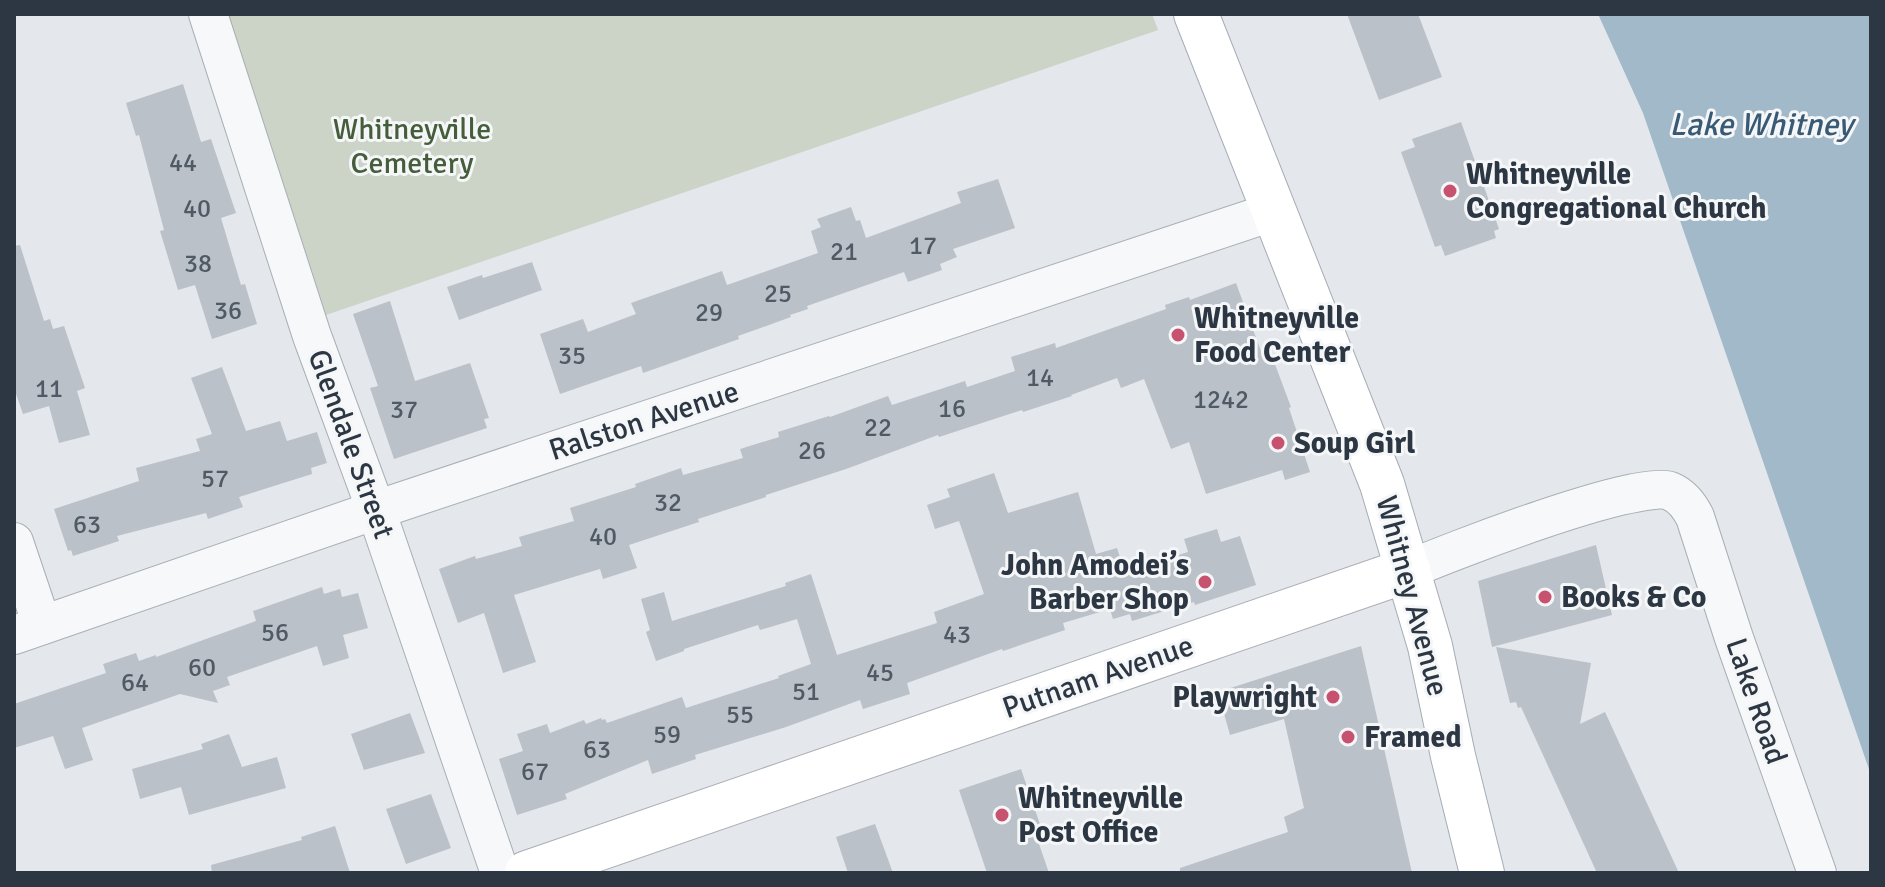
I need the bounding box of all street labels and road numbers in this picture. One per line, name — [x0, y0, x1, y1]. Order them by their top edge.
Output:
street label: Glendale Street — [300, 344, 402, 544]
street label: Ralston Avenue — [544, 373, 744, 469]
street label: Whitney Avenue — [1367, 492, 1457, 700]
street label: Putnam Avenue — [998, 627, 1198, 727]
street label: Lake Road — [1717, 633, 1795, 769]

